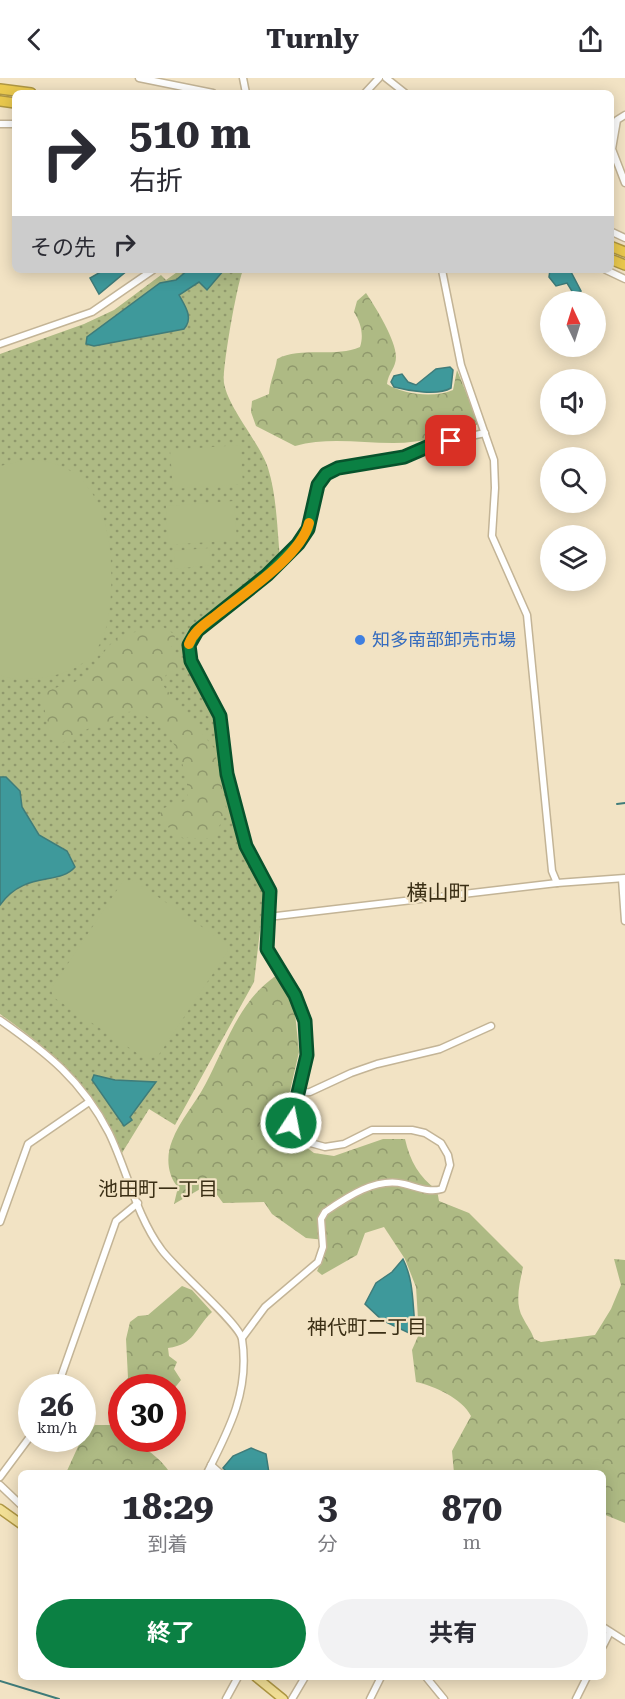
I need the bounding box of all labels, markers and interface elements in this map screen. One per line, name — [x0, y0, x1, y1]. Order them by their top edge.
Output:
icon: back — [18, 23, 51, 56]
text: Turnly — [266, 23, 359, 55]
icon: share — [574, 23, 607, 56]
text: 510 m — [129, 109, 251, 158]
icon: right — [30, 114, 108, 192]
text: 右折 — [129, 165, 183, 197]
icon: right — [108, 228, 141, 261]
text: その先 — [30, 235, 96, 260]
north arrow — [540, 291, 606, 357]
map controls — [540, 291, 606, 591]
button: sound — [540, 369, 606, 435]
pin — [425, 415, 476, 466]
icon: arrive — [434, 424, 467, 457]
button: search — [540, 447, 606, 513]
button: layers — [540, 525, 606, 591]
place label: 知多南部卸売市場 — [372, 629, 516, 650]
marker: 知多南部卸売市場 — [353, 633, 367, 647]
district label: 横山町 — [407, 881, 470, 905]
position arrow — [259, 1091, 323, 1155]
district label: 池田町一丁目 — [98, 1177, 218, 1201]
district label: 神代町二丁目 — [307, 1315, 427, 1339]
speed limit sign: 30 — [108, 1374, 186, 1452]
text: 26 — [40, 1388, 74, 1423]
text: km/h — [37, 1419, 77, 1437]
text: 18:29 — [122, 1486, 214, 1528]
text: 3 — [318, 1486, 338, 1528]
text: 870 — [442, 1488, 502, 1530]
text: m — [463, 1530, 481, 1554]
text: 到着 — [148, 1532, 188, 1556]
text: 分 — [318, 1532, 338, 1556]
button: 終了 — [36, 1599, 306, 1668]
button: 共有 — [318, 1599, 588, 1668]

